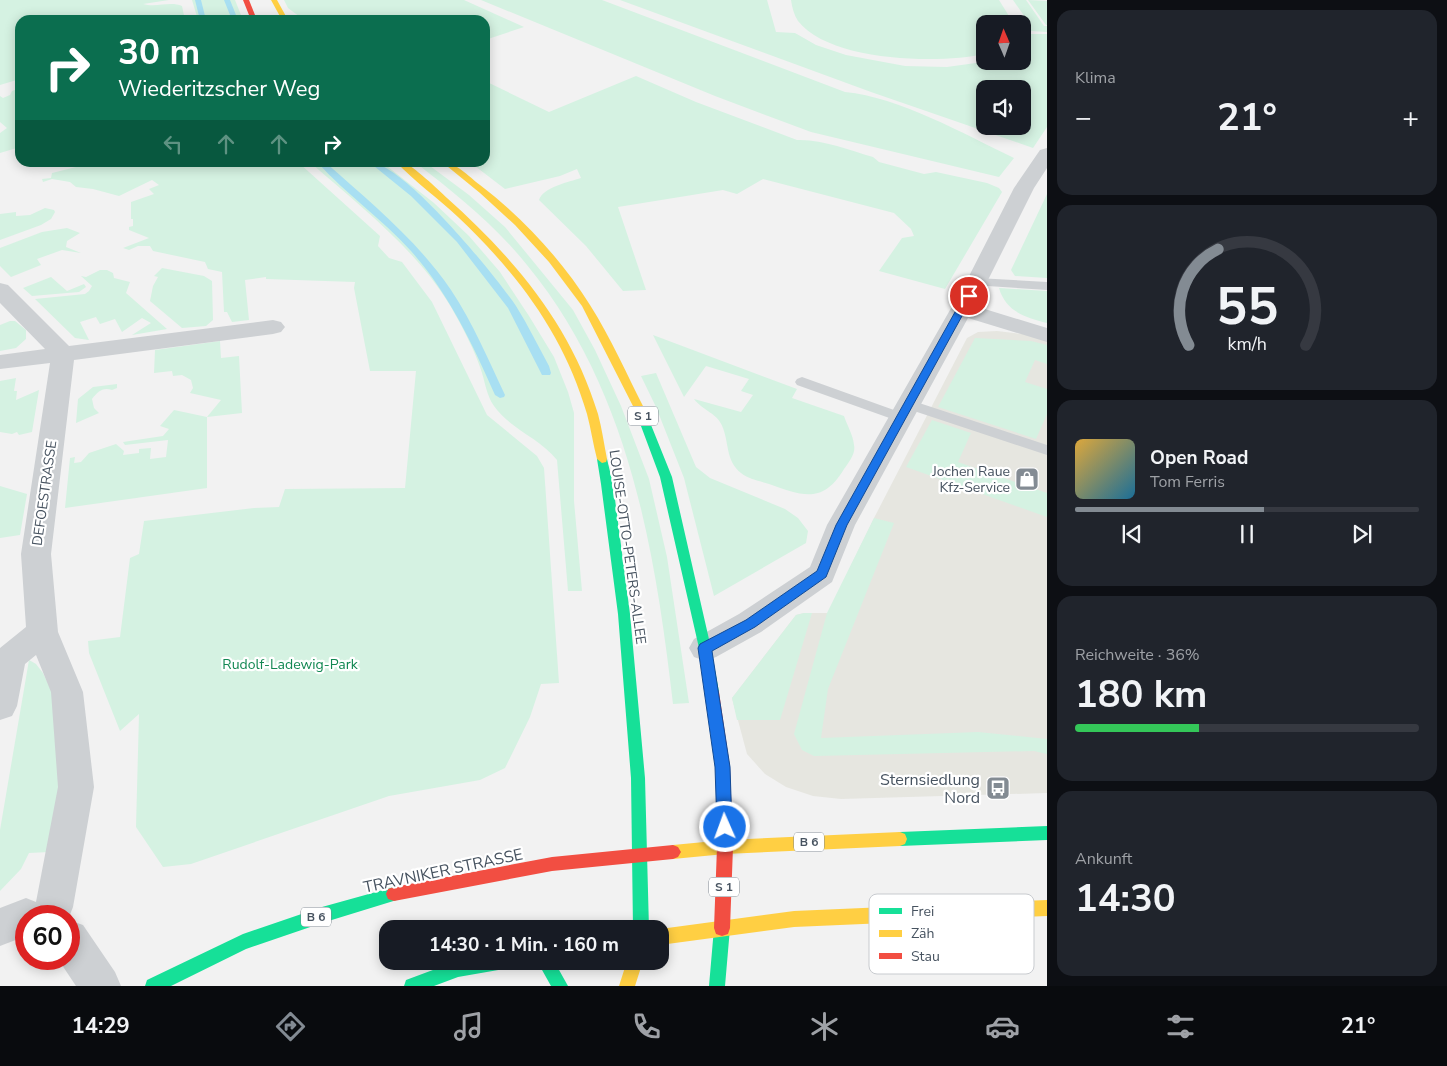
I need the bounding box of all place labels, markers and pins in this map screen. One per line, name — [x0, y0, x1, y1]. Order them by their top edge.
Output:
pin — [948, 275, 990, 317]
place label: Jochen Raue Kfz-Service — [931, 462, 1010, 497]
shop icon: Jochen Raue Kfz-Service — [1014, 466, 1040, 492]
place label: Sternsiedlung Nord — [880, 769, 980, 809]
bus stop icon: Sternsiedlung Nord — [985, 775, 1011, 801]

